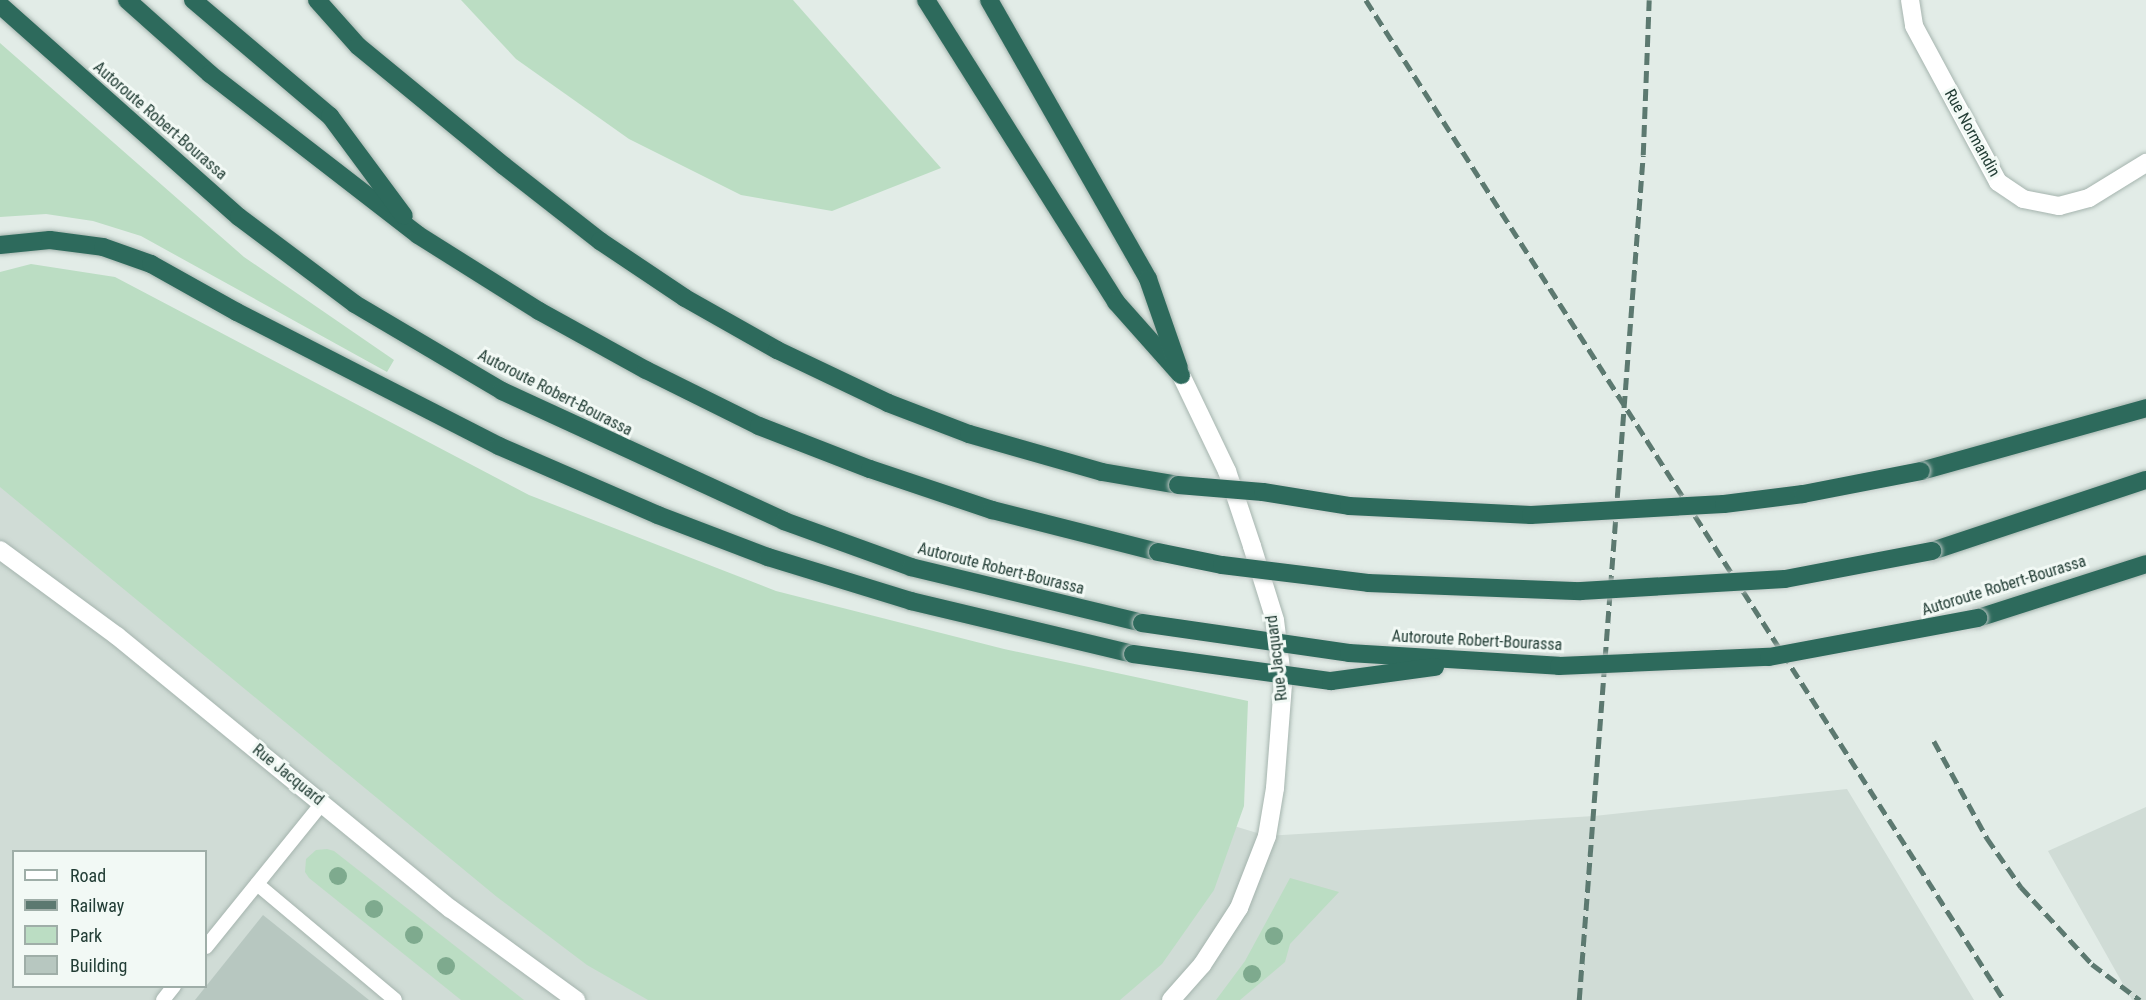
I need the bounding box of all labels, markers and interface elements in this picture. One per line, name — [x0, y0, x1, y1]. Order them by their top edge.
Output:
street label: Autoroute Robert-Bourassa — [89, 58, 231, 184]
street label: Rue Normandin — [1940, 86, 2004, 180]
street label: Autoroute Robert-Bourassa — [475, 346, 635, 440]
street label: Autoroute Robert-Bourassa — [916, 539, 1086, 599]
street label: Autoroute Robert-Bourassa — [1920, 552, 2088, 620]
street label: Rue Jacquard — [1262, 614, 1292, 702]
street label: Autoroute Robert-Bourassa — [1391, 627, 1563, 655]
street label: Rue Jacquard — [248, 740, 328, 810]
legend — [12, 850, 207, 988]
text: Road — [70, 865, 106, 886]
text: Railway — [70, 895, 124, 916]
text: Park — [70, 925, 102, 946]
text: Building — [70, 955, 127, 976]

